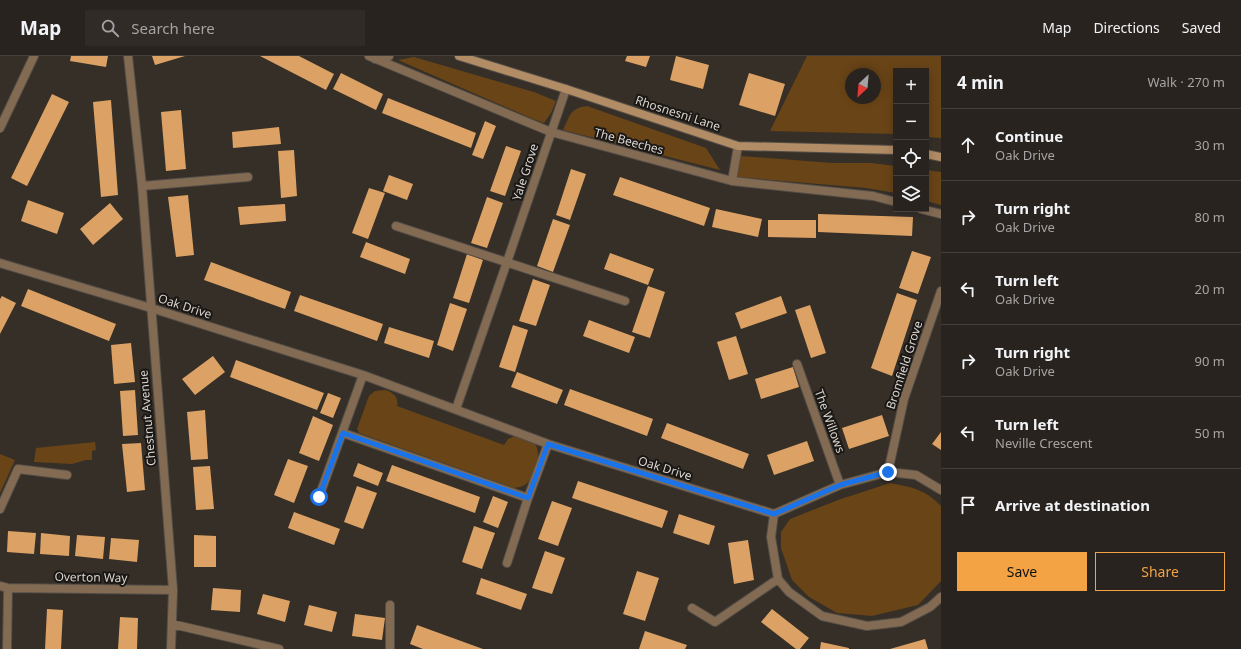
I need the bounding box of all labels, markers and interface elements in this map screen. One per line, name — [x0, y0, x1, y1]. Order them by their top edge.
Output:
search box — [85, 10, 365, 46]
text: Map — [20, 15, 61, 41]
icon: search — [99, 17, 121, 39]
text: Search here — [131, 18, 215, 38]
text: Map — [1042, 18, 1071, 37]
text: Directions — [1093, 18, 1160, 37]
text: Saved — [1182, 18, 1221, 37]
north arrow — [845, 68, 881, 104]
map controls — [893, 68, 929, 212]
button: + — [893, 68, 929, 104]
text: 4 min — [957, 71, 1004, 94]
text: Walk · 270 m — [1147, 73, 1225, 91]
street label: Rhosnesni Lane — [633, 91, 723, 135]
button: − — [893, 104, 929, 140]
street label: The Beeches — [593, 124, 666, 158]
text: Continue — [995, 126, 1063, 146]
icon: ahead — [957, 134, 979, 156]
text: 30 m — [1195, 136, 1225, 154]
button: locate — [893, 140, 929, 176]
street label: Yale Grove — [508, 141, 542, 203]
text: Oak Drive — [995, 146, 1055, 164]
button: layers — [893, 176, 929, 212]
text: Turn right — [995, 198, 1070, 218]
icon: right — [957, 206, 979, 228]
text: 80 m — [1195, 208, 1225, 226]
text: Oak Drive — [995, 218, 1055, 236]
text: Turn left — [995, 270, 1059, 290]
icon: left — [957, 278, 979, 300]
text: 20 m — [1195, 280, 1225, 298]
street label: Oak Drive — [156, 289, 214, 323]
text: Oak Drive — [995, 290, 1055, 308]
street label: Bromfield Grove — [882, 318, 926, 411]
text: Turn right — [995, 342, 1070, 362]
icon: right — [957, 350, 979, 372]
text: 90 m — [1195, 352, 1225, 370]
text: Oak Drive — [995, 362, 1055, 380]
street label: Chestnut Avenue — [134, 369, 160, 467]
street label: The Willows — [811, 387, 849, 455]
text: Turn left — [995, 414, 1059, 434]
icon: left — [957, 422, 979, 444]
text: 50 m — [1195, 424, 1225, 442]
text: Neville Crescent — [995, 434, 1093, 452]
street label: Oak Drive — [636, 452, 694, 484]
route end — [879, 463, 897, 481]
route start — [310, 488, 328, 506]
icon: arrive — [957, 494, 979, 516]
text: Arrive at destination — [995, 495, 1150, 515]
button: Save — [957, 552, 1087, 591]
button: Share — [1095, 552, 1225, 591]
street label: Overton Way — [54, 568, 129, 586]

